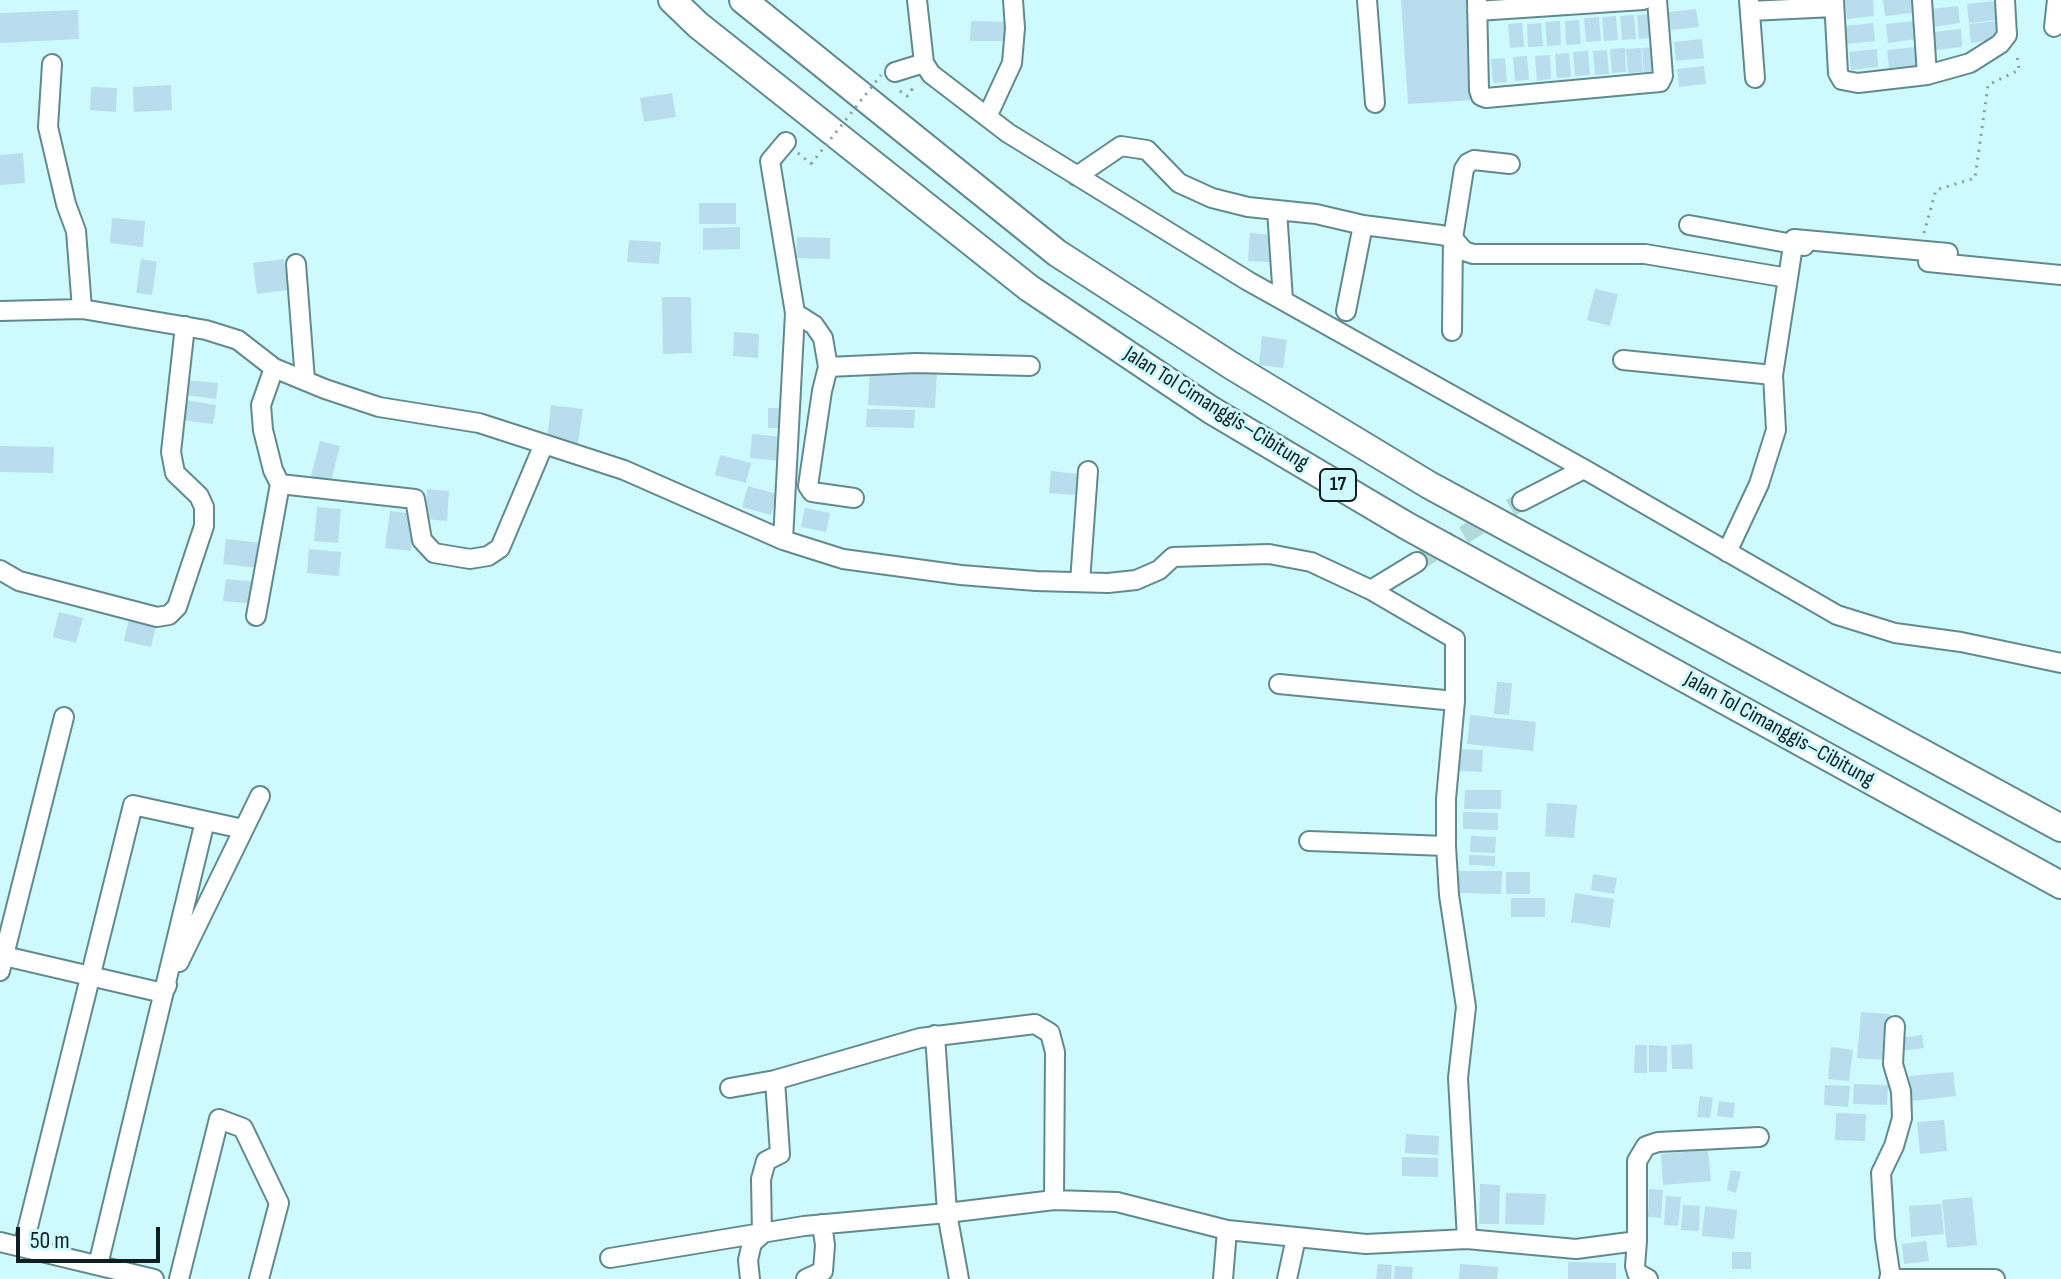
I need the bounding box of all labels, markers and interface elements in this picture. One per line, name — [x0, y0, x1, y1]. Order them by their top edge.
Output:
street label: Jalan Tol Cimanggis–Cibitung — [1119, 341, 1313, 477]
road number: 17 — [1320, 469, 1356, 501]
street label: Jalan Tol Cimanggis–Cibitung — [1679, 667, 1879, 793]
scale bar — [20, 1211, 164, 1261]
text: 50 m — [30, 1226, 70, 1255]

